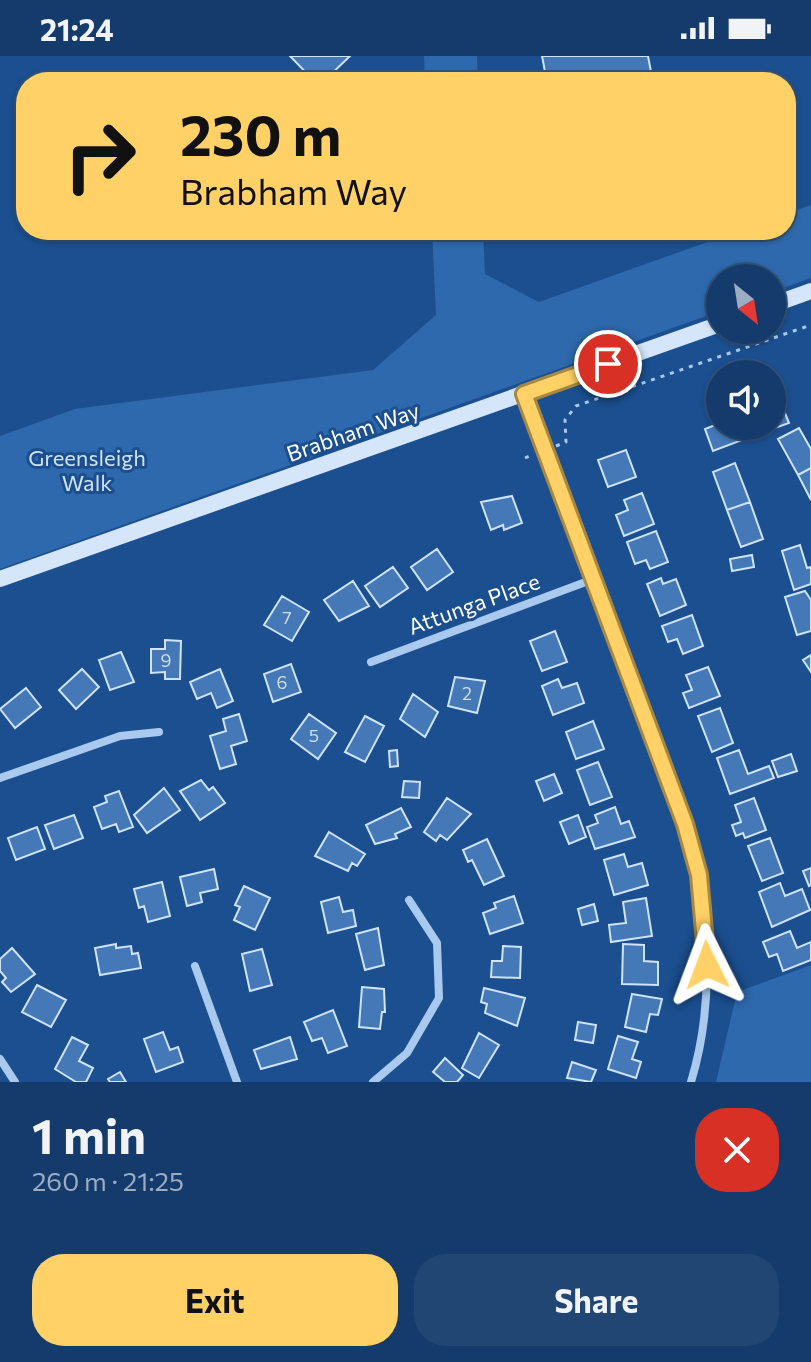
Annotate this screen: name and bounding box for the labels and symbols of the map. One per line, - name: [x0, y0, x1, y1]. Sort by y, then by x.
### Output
- north arrow: [706, 264, 786, 344]
- pin: [574, 330, 642, 398]
- street label: Brabham Way: [283, 396, 423, 467]
- park label: Greensleigh Walk: [28, 444, 146, 496]
- street label: Attunga Place: [404, 567, 543, 640]
- house number: 7: [282, 606, 292, 628]
- house number: 9: [161, 649, 171, 671]
- house number: 6: [277, 671, 287, 693]
- house number: 2: [462, 682, 472, 704]
- house number: 5: [309, 724, 319, 746]
- position arrow: [665, 923, 749, 1007]

